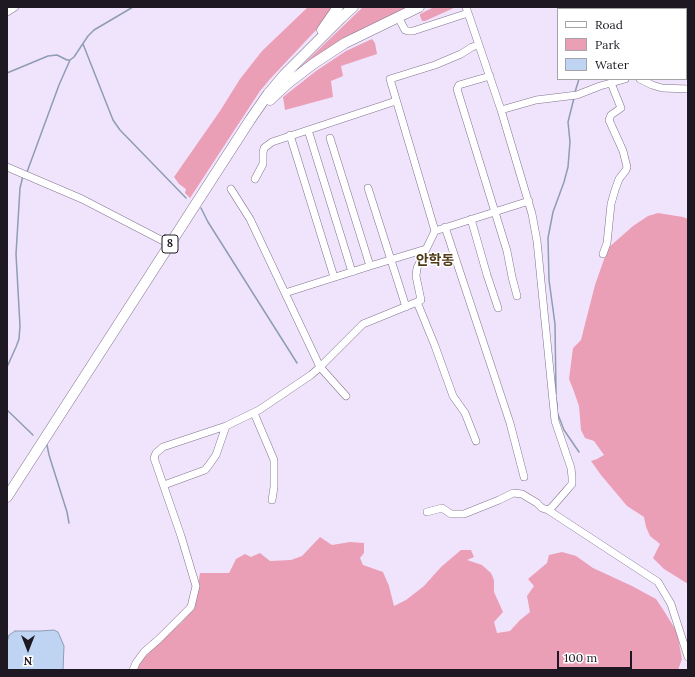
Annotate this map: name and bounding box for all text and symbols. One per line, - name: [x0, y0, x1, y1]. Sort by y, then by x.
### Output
- legend: [557, 8, 687, 80]
- text: Road: [595, 17, 623, 32]
- text: Park: [595, 37, 620, 52]
- text: Water: [595, 57, 629, 72]
- road number: 8: [162, 235, 178, 253]
- district label: 안학동: [416, 253, 454, 269]
- north arrow: [8, 629, 48, 669]
- scale bar: [559, 643, 634, 669]
- text: 100 m: [564, 650, 597, 665]
- text: N: [24, 654, 32, 668]

